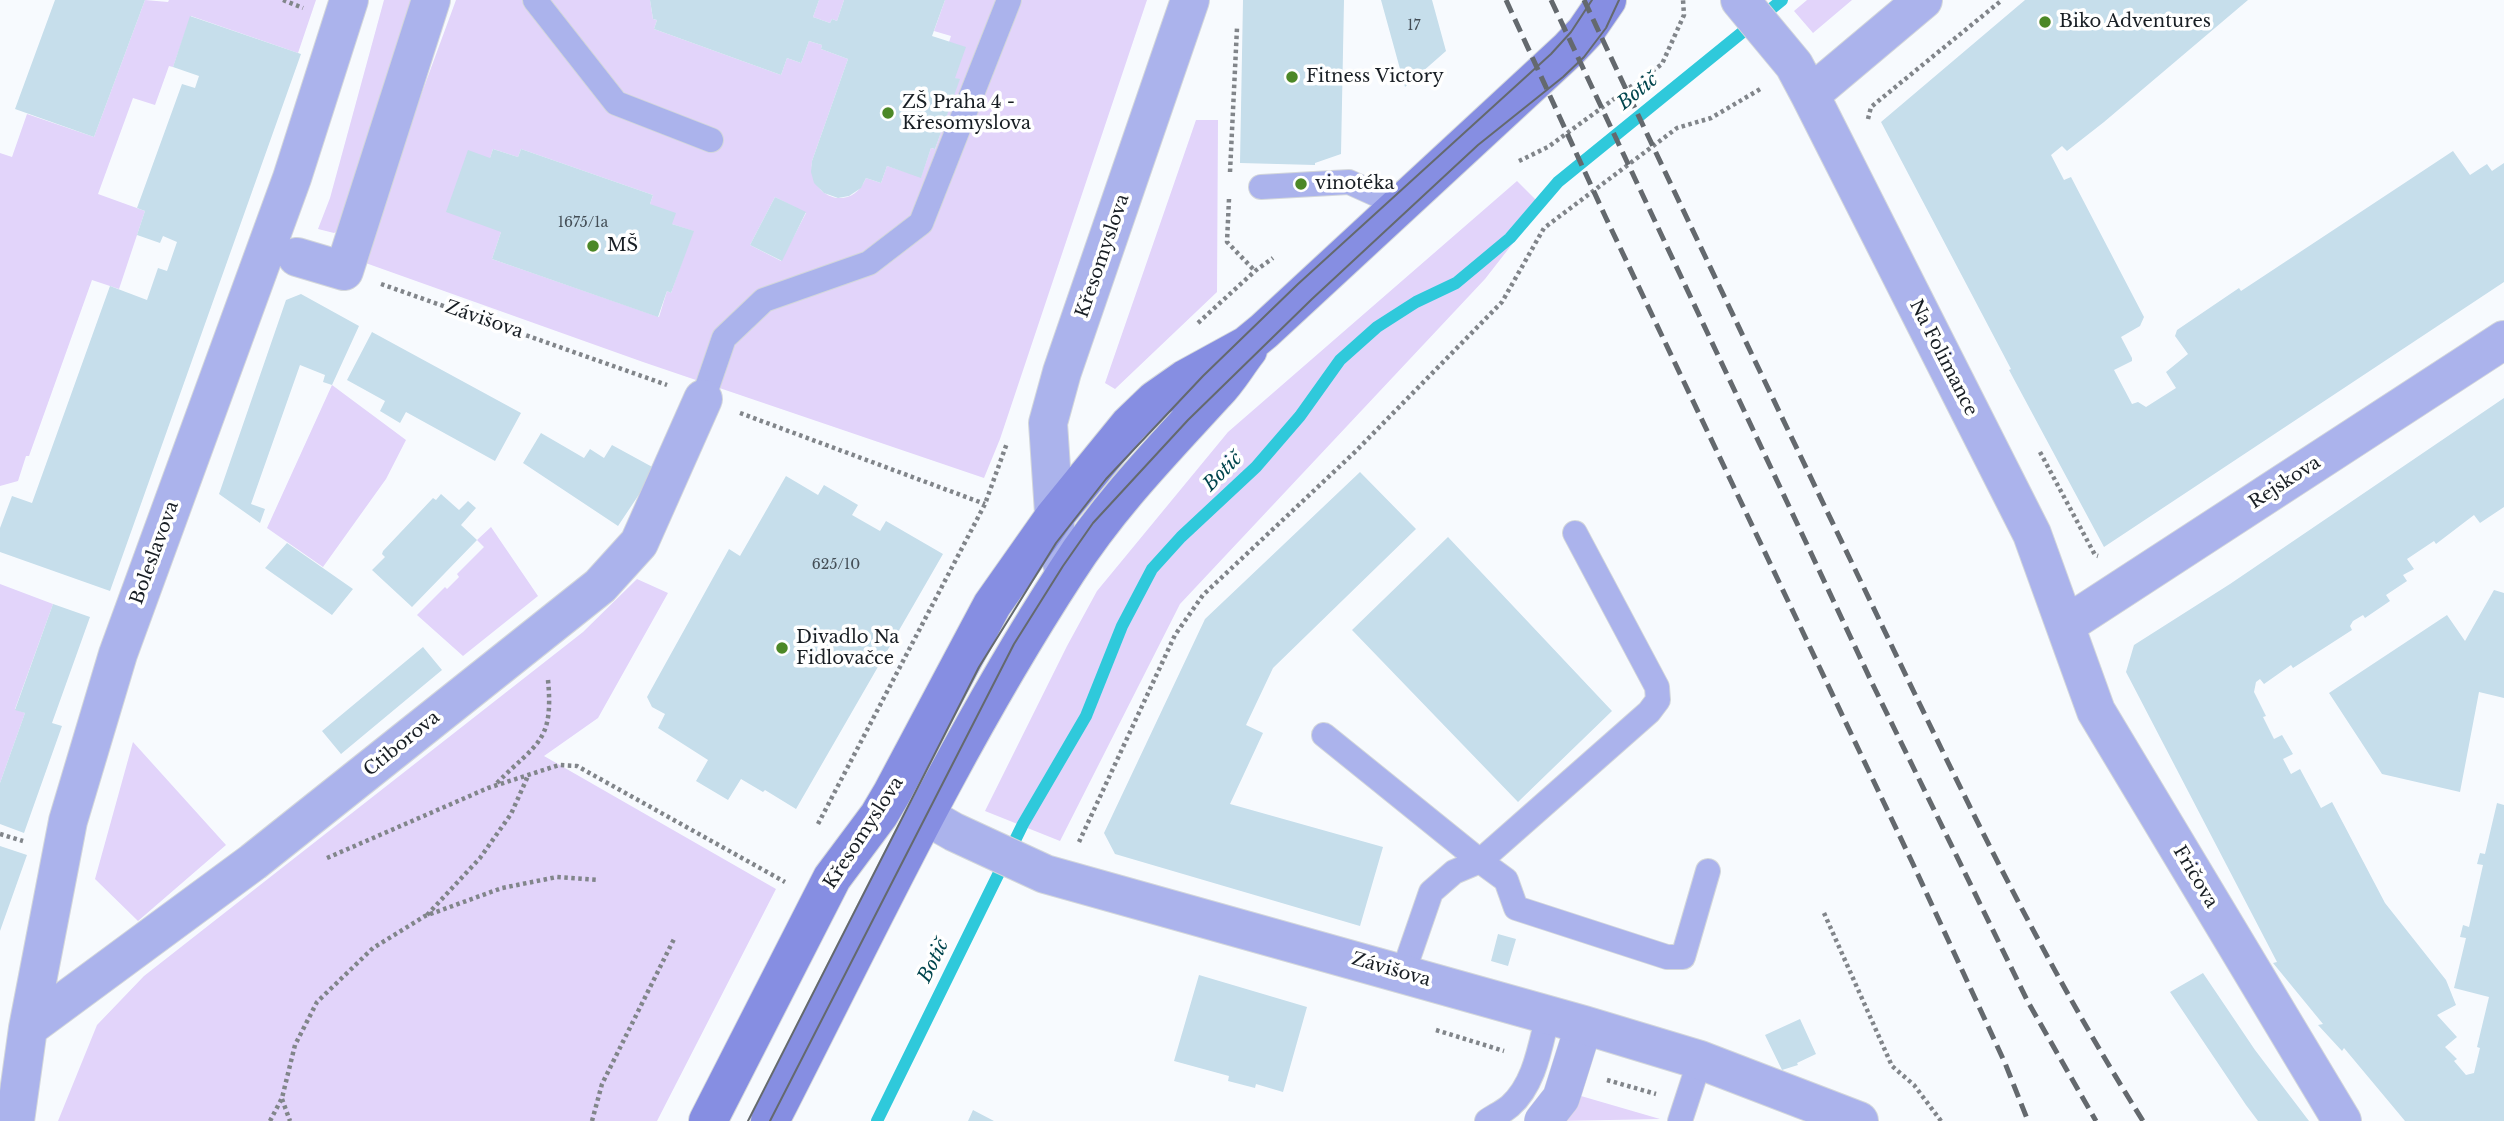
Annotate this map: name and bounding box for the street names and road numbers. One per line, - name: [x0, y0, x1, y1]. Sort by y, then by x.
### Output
- street label: Křesomyslova: [1072, 191, 1134, 321]
- street label: Na Folimance: [1904, 296, 1982, 420]
- street label: Závišova: [442, 297, 526, 343]
- street label: Rejskova: [2245, 452, 2325, 514]
- street label: Boleslavova: [126, 498, 184, 608]
- street label: Ctiborova: [360, 707, 444, 781]
- street label: Křesomyslova: [820, 773, 908, 893]
- street label: Fričova: [2168, 842, 2222, 912]
- street label: Závišova: [1349, 948, 1433, 992]

